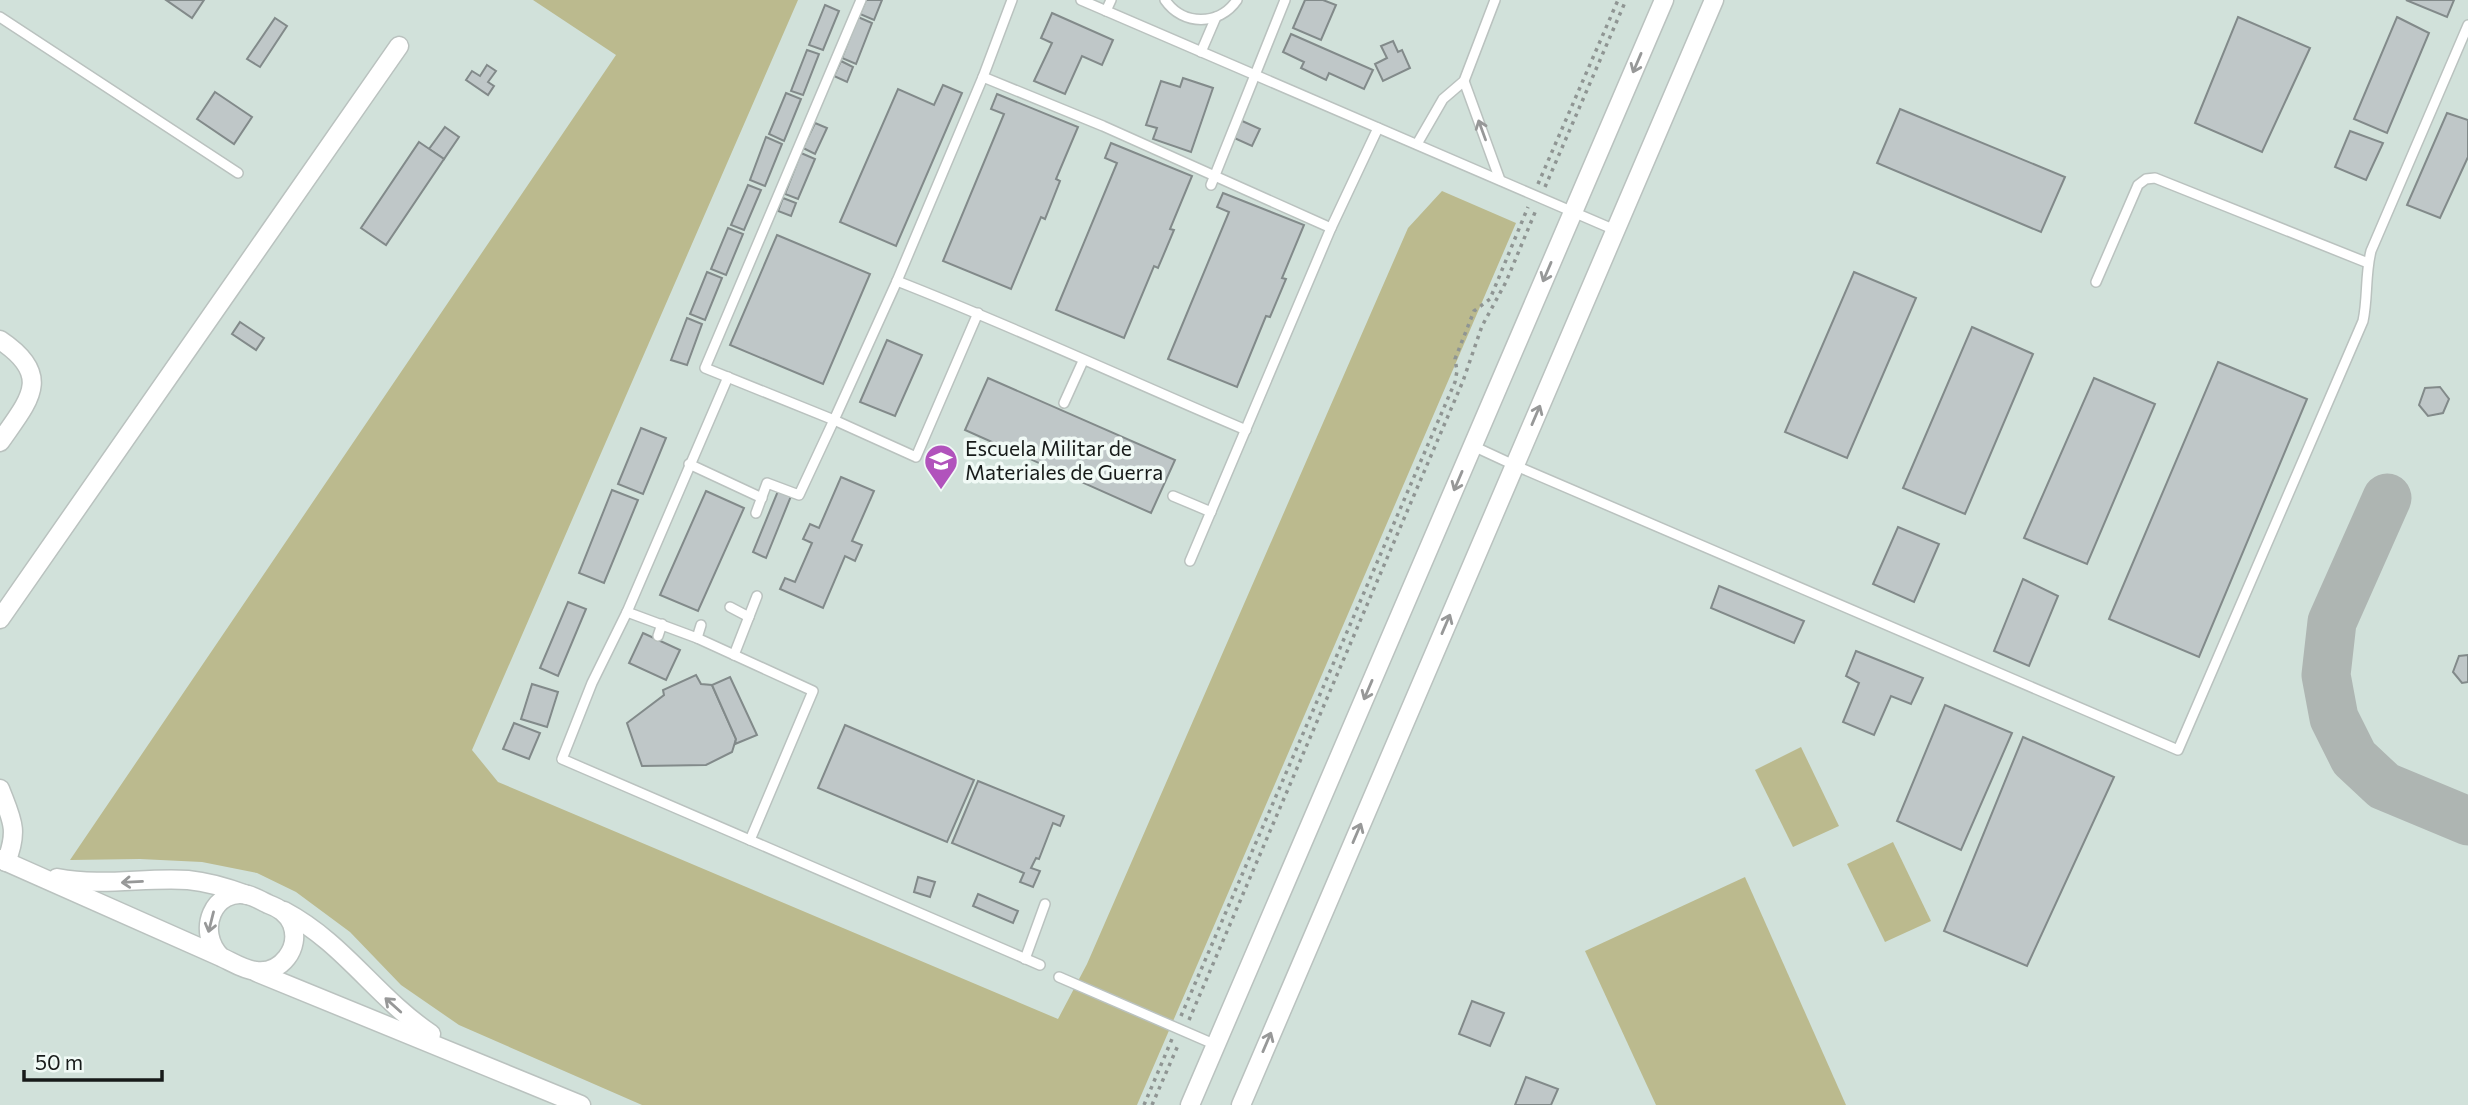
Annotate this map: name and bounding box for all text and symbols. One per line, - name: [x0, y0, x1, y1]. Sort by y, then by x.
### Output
- one-way arrow: [1630, 51, 1643, 73]
- one-way arrow: [1475, 120, 1487, 142]
- one-way arrow: [1540, 261, 1553, 282]
- one-way arrow: [1530, 405, 1543, 426]
- place label: Escuela Militar de Materiales de Guerra: [965, 435, 1163, 484]
- school or university icon: Escuela Militar de Materiales de Guerra: [922, 442, 960, 491]
- one-way arrow: [1450, 470, 1463, 491]
- one-way arrow: [1441, 614, 1454, 635]
- one-way arrow: [1361, 679, 1374, 700]
- one-way arrow: [1351, 823, 1364, 844]
- one-way arrow: [121, 876, 144, 889]
- one-way arrow: [203, 911, 216, 933]
- one-way arrow: [384, 997, 402, 1013]
- one-way arrow: [1262, 1032, 1275, 1054]
- scale bar: [24, 1038, 163, 1082]
- text: 50 m: [35, 1049, 83, 1074]

